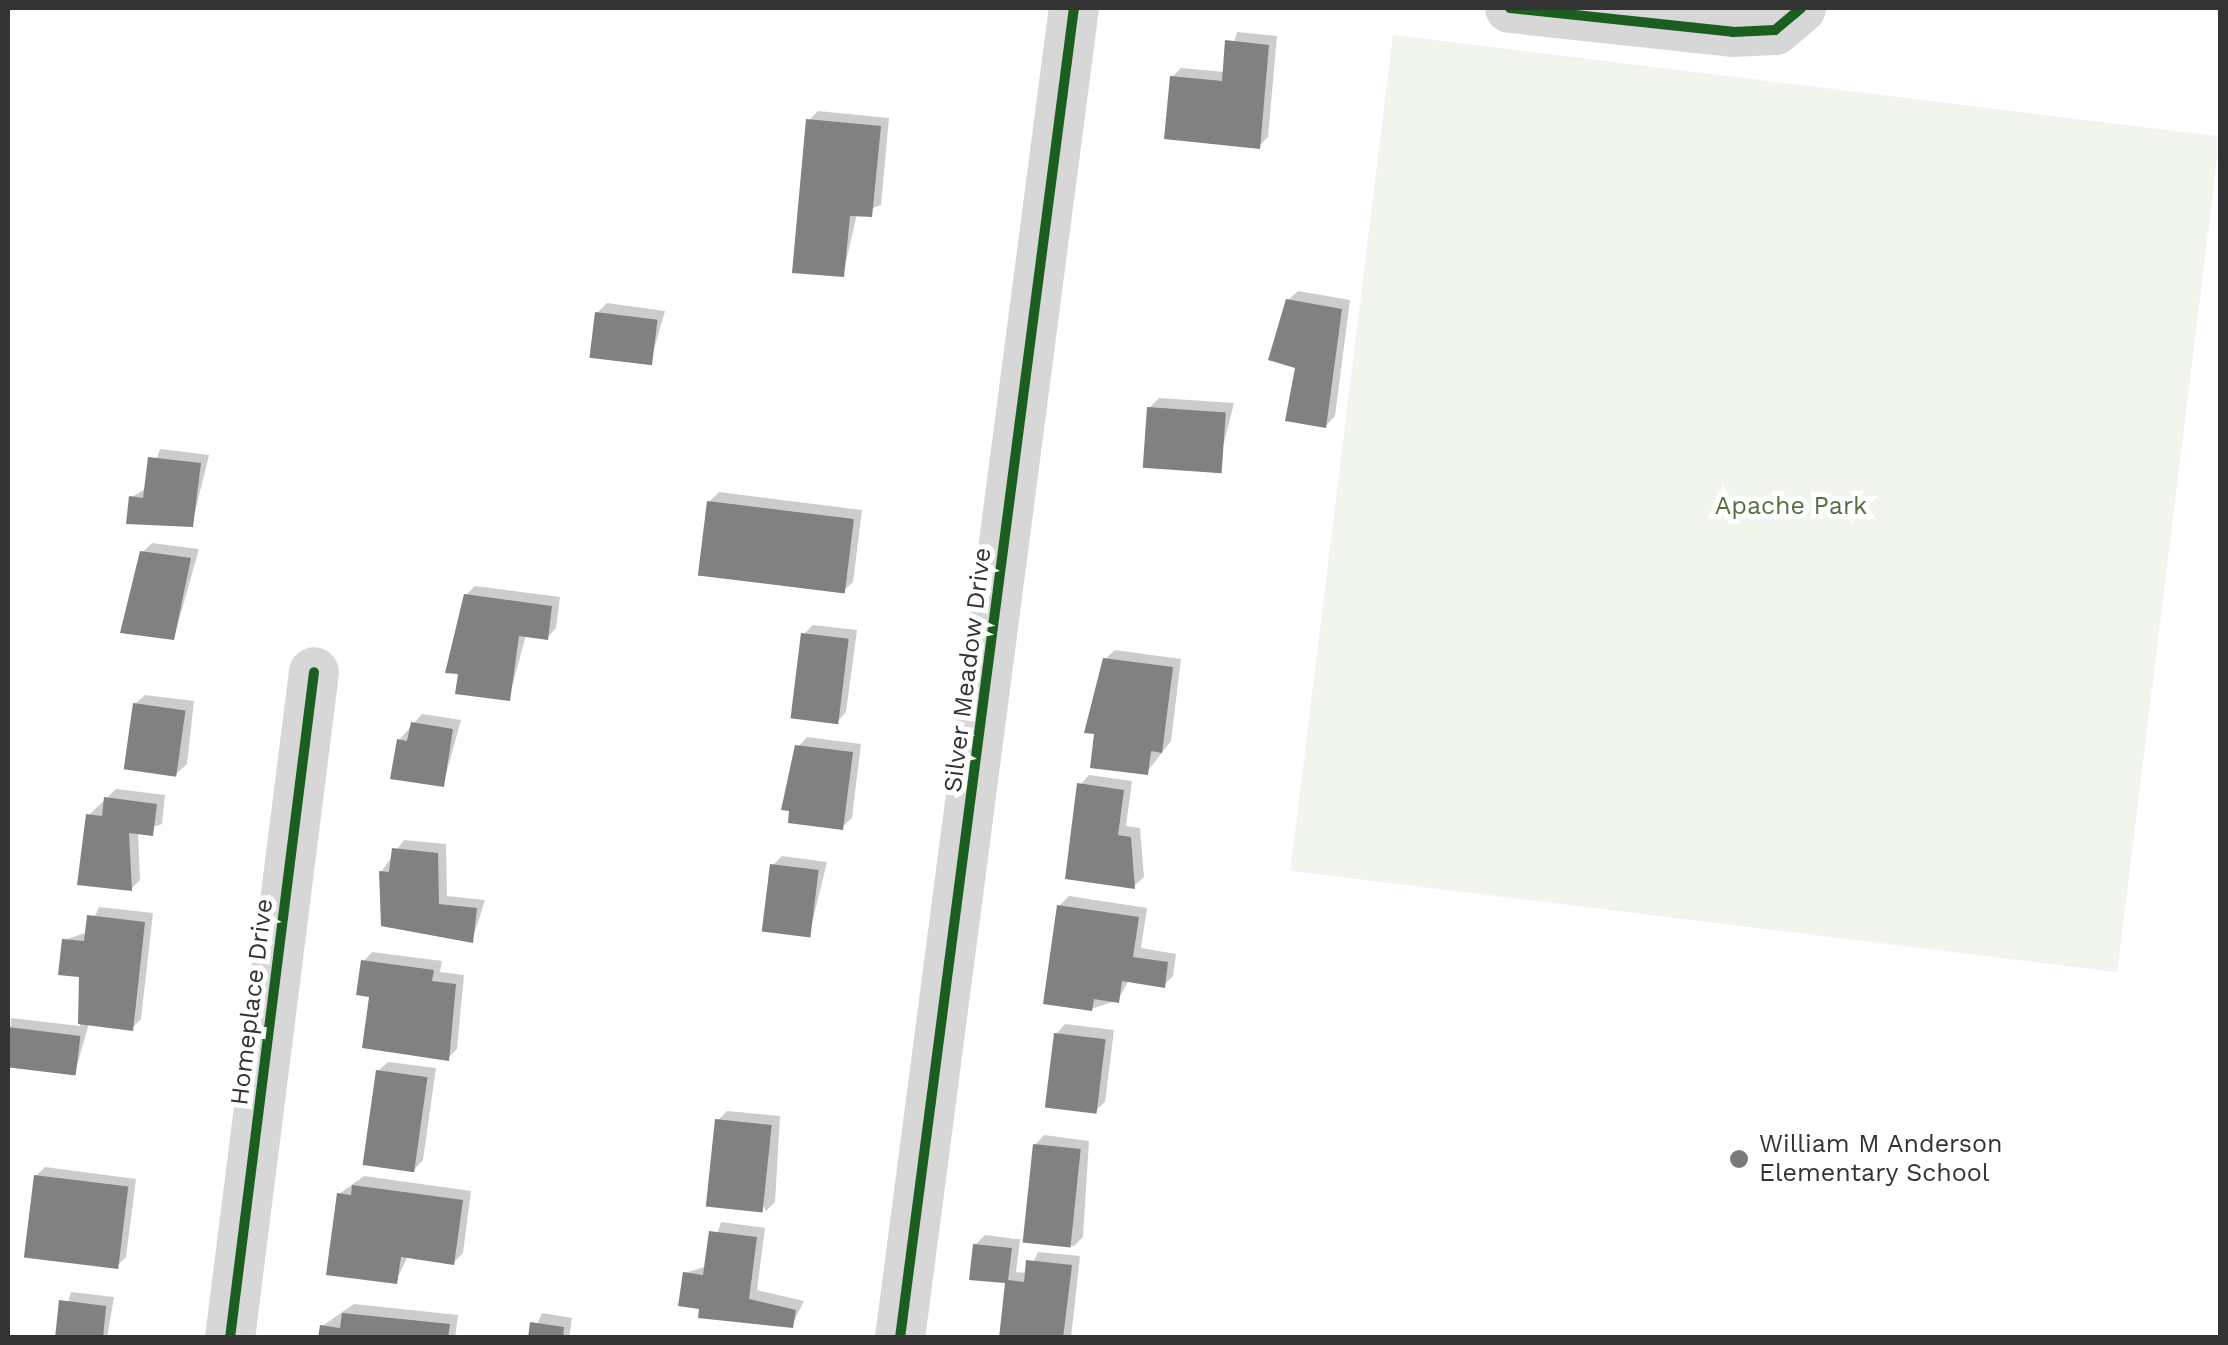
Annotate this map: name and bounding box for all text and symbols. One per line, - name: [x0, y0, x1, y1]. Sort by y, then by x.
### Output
- park label: Apache Park: [1715, 491, 1867, 521]
- street label: Silver Meadow Drive: [938, 545, 998, 795]
- street label: Homeplace Drive: [224, 897, 280, 1107]
- place label: William M Anderson Elementary School: [1759, 1130, 2003, 1189]
- marker: William M Anderson Elementary School: [1728, 1148, 1750, 1170]

